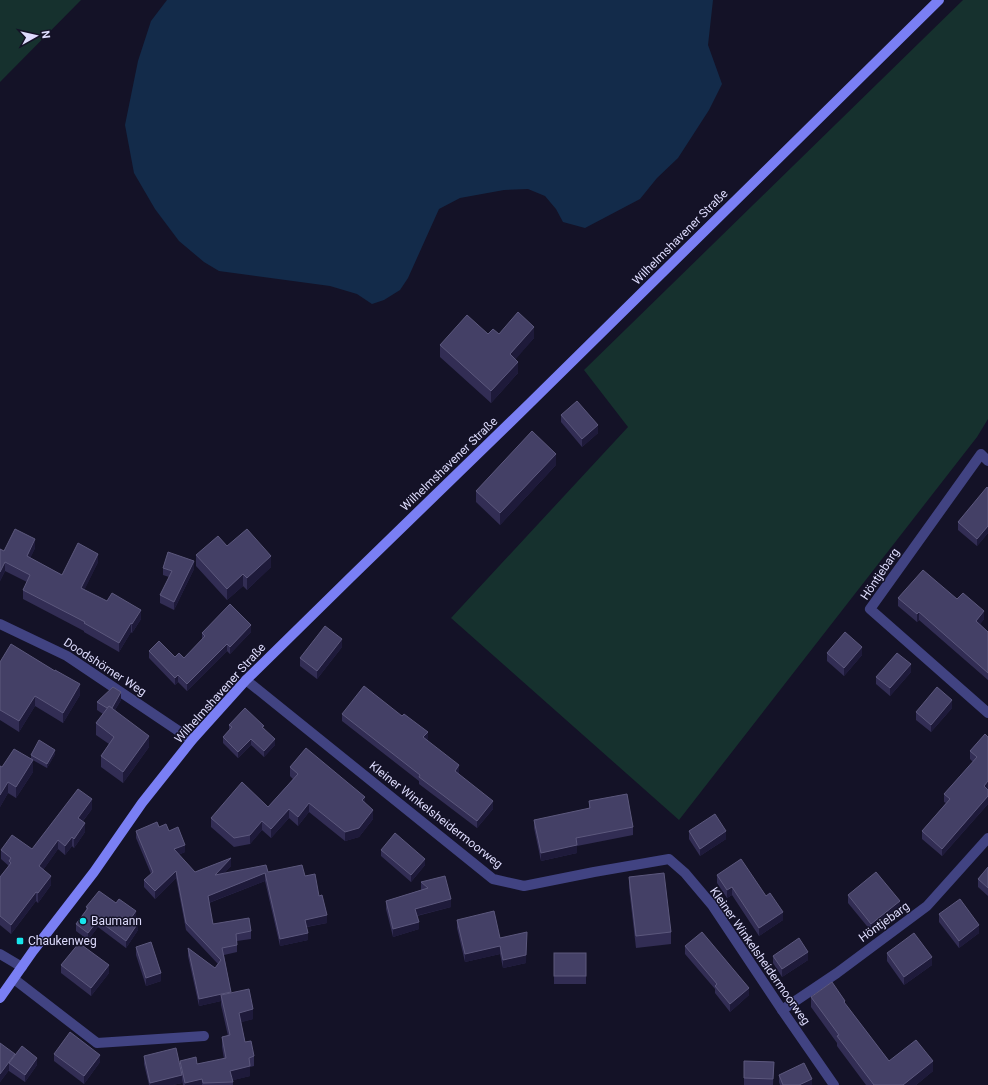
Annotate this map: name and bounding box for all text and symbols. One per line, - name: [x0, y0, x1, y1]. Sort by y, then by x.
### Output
- north arrow: [16, 16, 56, 56]
- text: N: [38, 30, 52, 40]
- street label: Wilhelmshavener Straße: [629, 186, 731, 288]
- street label: Wilhelmshavener Straße: [398, 414, 500, 514]
- street label: Höntjebarg: [858, 546, 902, 602]
- street label: Doodshörner Weg: [61, 635, 149, 699]
- street label: Wilhelmshavener Straße: [172, 640, 268, 746]
- street label: Kleiner Winkelsheidermoorweg: [367, 759, 505, 871]
- street label: Kleiner Winkelsheidermoorweg: [707, 884, 813, 1028]
- street label: Höntjebarg: [856, 899, 912, 945]
- place label: Baumann: [91, 914, 142, 928]
- marker: Baumann: [78, 916, 88, 926]
- place label: Chaukenweg: [28, 934, 97, 948]
- marker: Chaukenweg: [15, 936, 25, 946]

